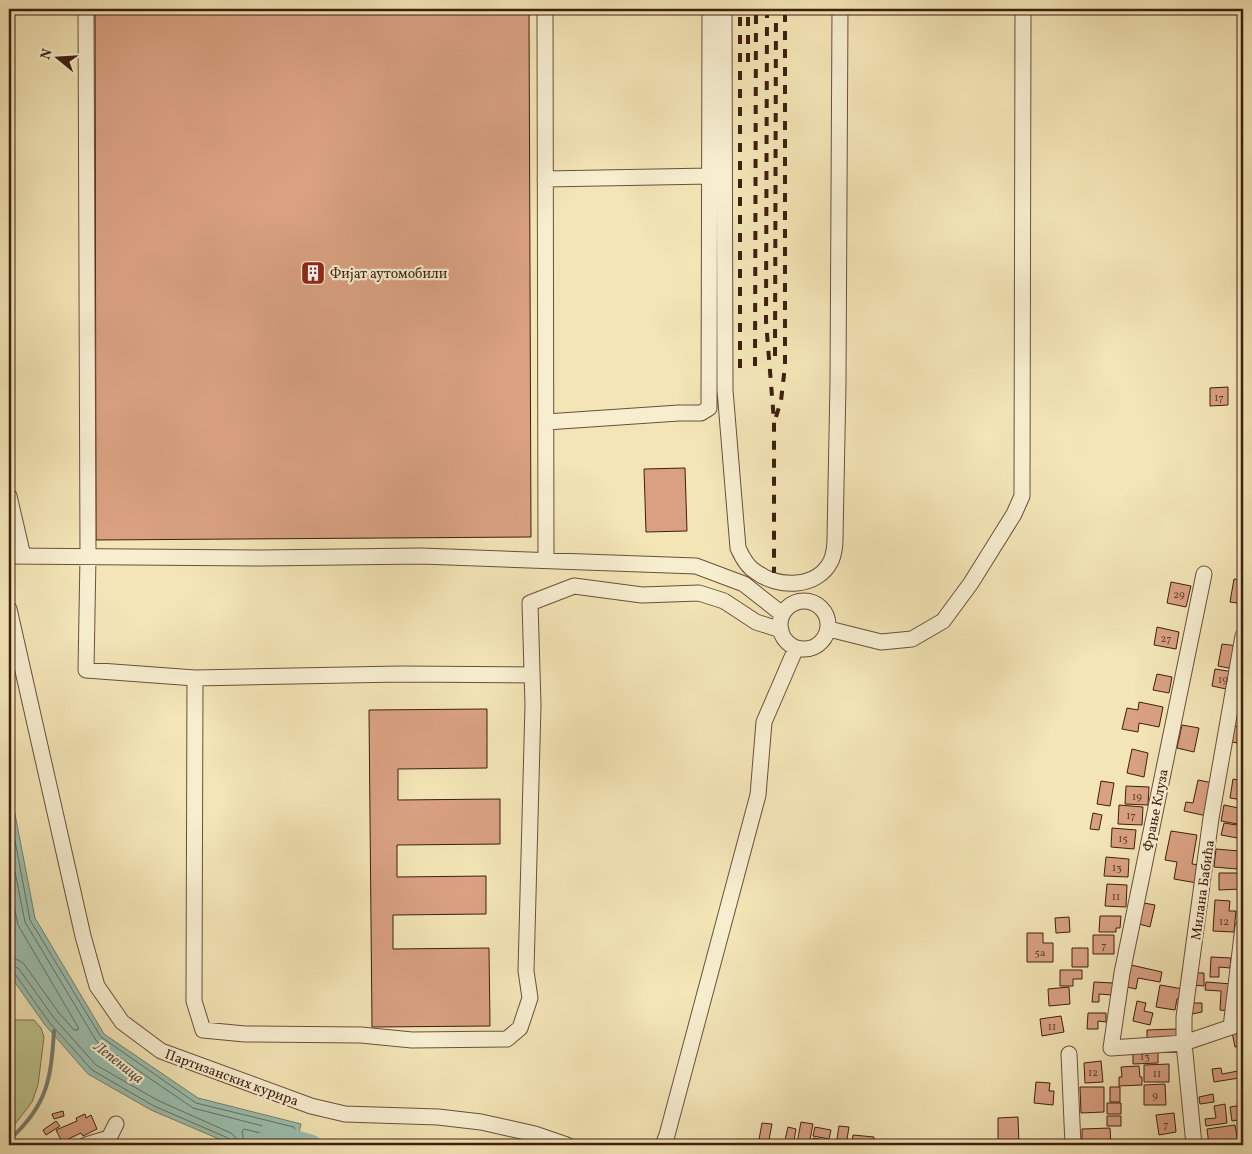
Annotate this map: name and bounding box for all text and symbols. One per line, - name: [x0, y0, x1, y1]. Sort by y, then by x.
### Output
- north arrow: [32, 32, 82, 82]
- text: N: [36, 47, 58, 62]
- building icon: Фијат аутомобили: [300, 260, 326, 286]
- place label: Фијат аутомобили: [330, 265, 448, 284]
- house number: 17: [1214, 391, 1224, 406]
- house number: 29: [1173, 588, 1185, 603]
- house number: 27: [1161, 632, 1171, 647]
- house number: 19: [1218, 673, 1228, 688]
- street label: Фрање Клуза: [1139, 767, 1174, 853]
- house number: 19: [1132, 790, 1142, 805]
- house number: 17: [1126, 809, 1136, 824]
- house number: 15: [1118, 832, 1128, 847]
- street label: Милана Бабића: [1187, 839, 1220, 942]
- house number: 13: [1112, 861, 1122, 876]
- house number: 11: [1112, 890, 1120, 905]
- house number: 12: [1219, 915, 1229, 930]
- house number: 7: [1101, 939, 1107, 954]
- house number: 5a: [1035, 946, 1046, 961]
- house number: 11: [1048, 1020, 1056, 1035]
- water label: Лепеница: [88, 1036, 148, 1089]
- street label: Партизанских курира: [162, 1045, 301, 1111]
- house number: 13: [1140, 1050, 1150, 1065]
- house number: 12: [1088, 1066, 1098, 1081]
- house number: 11: [1153, 1067, 1161, 1082]
- house number: 9: [1152, 1089, 1158, 1104]
- house number: 7: [1163, 1118, 1169, 1133]

